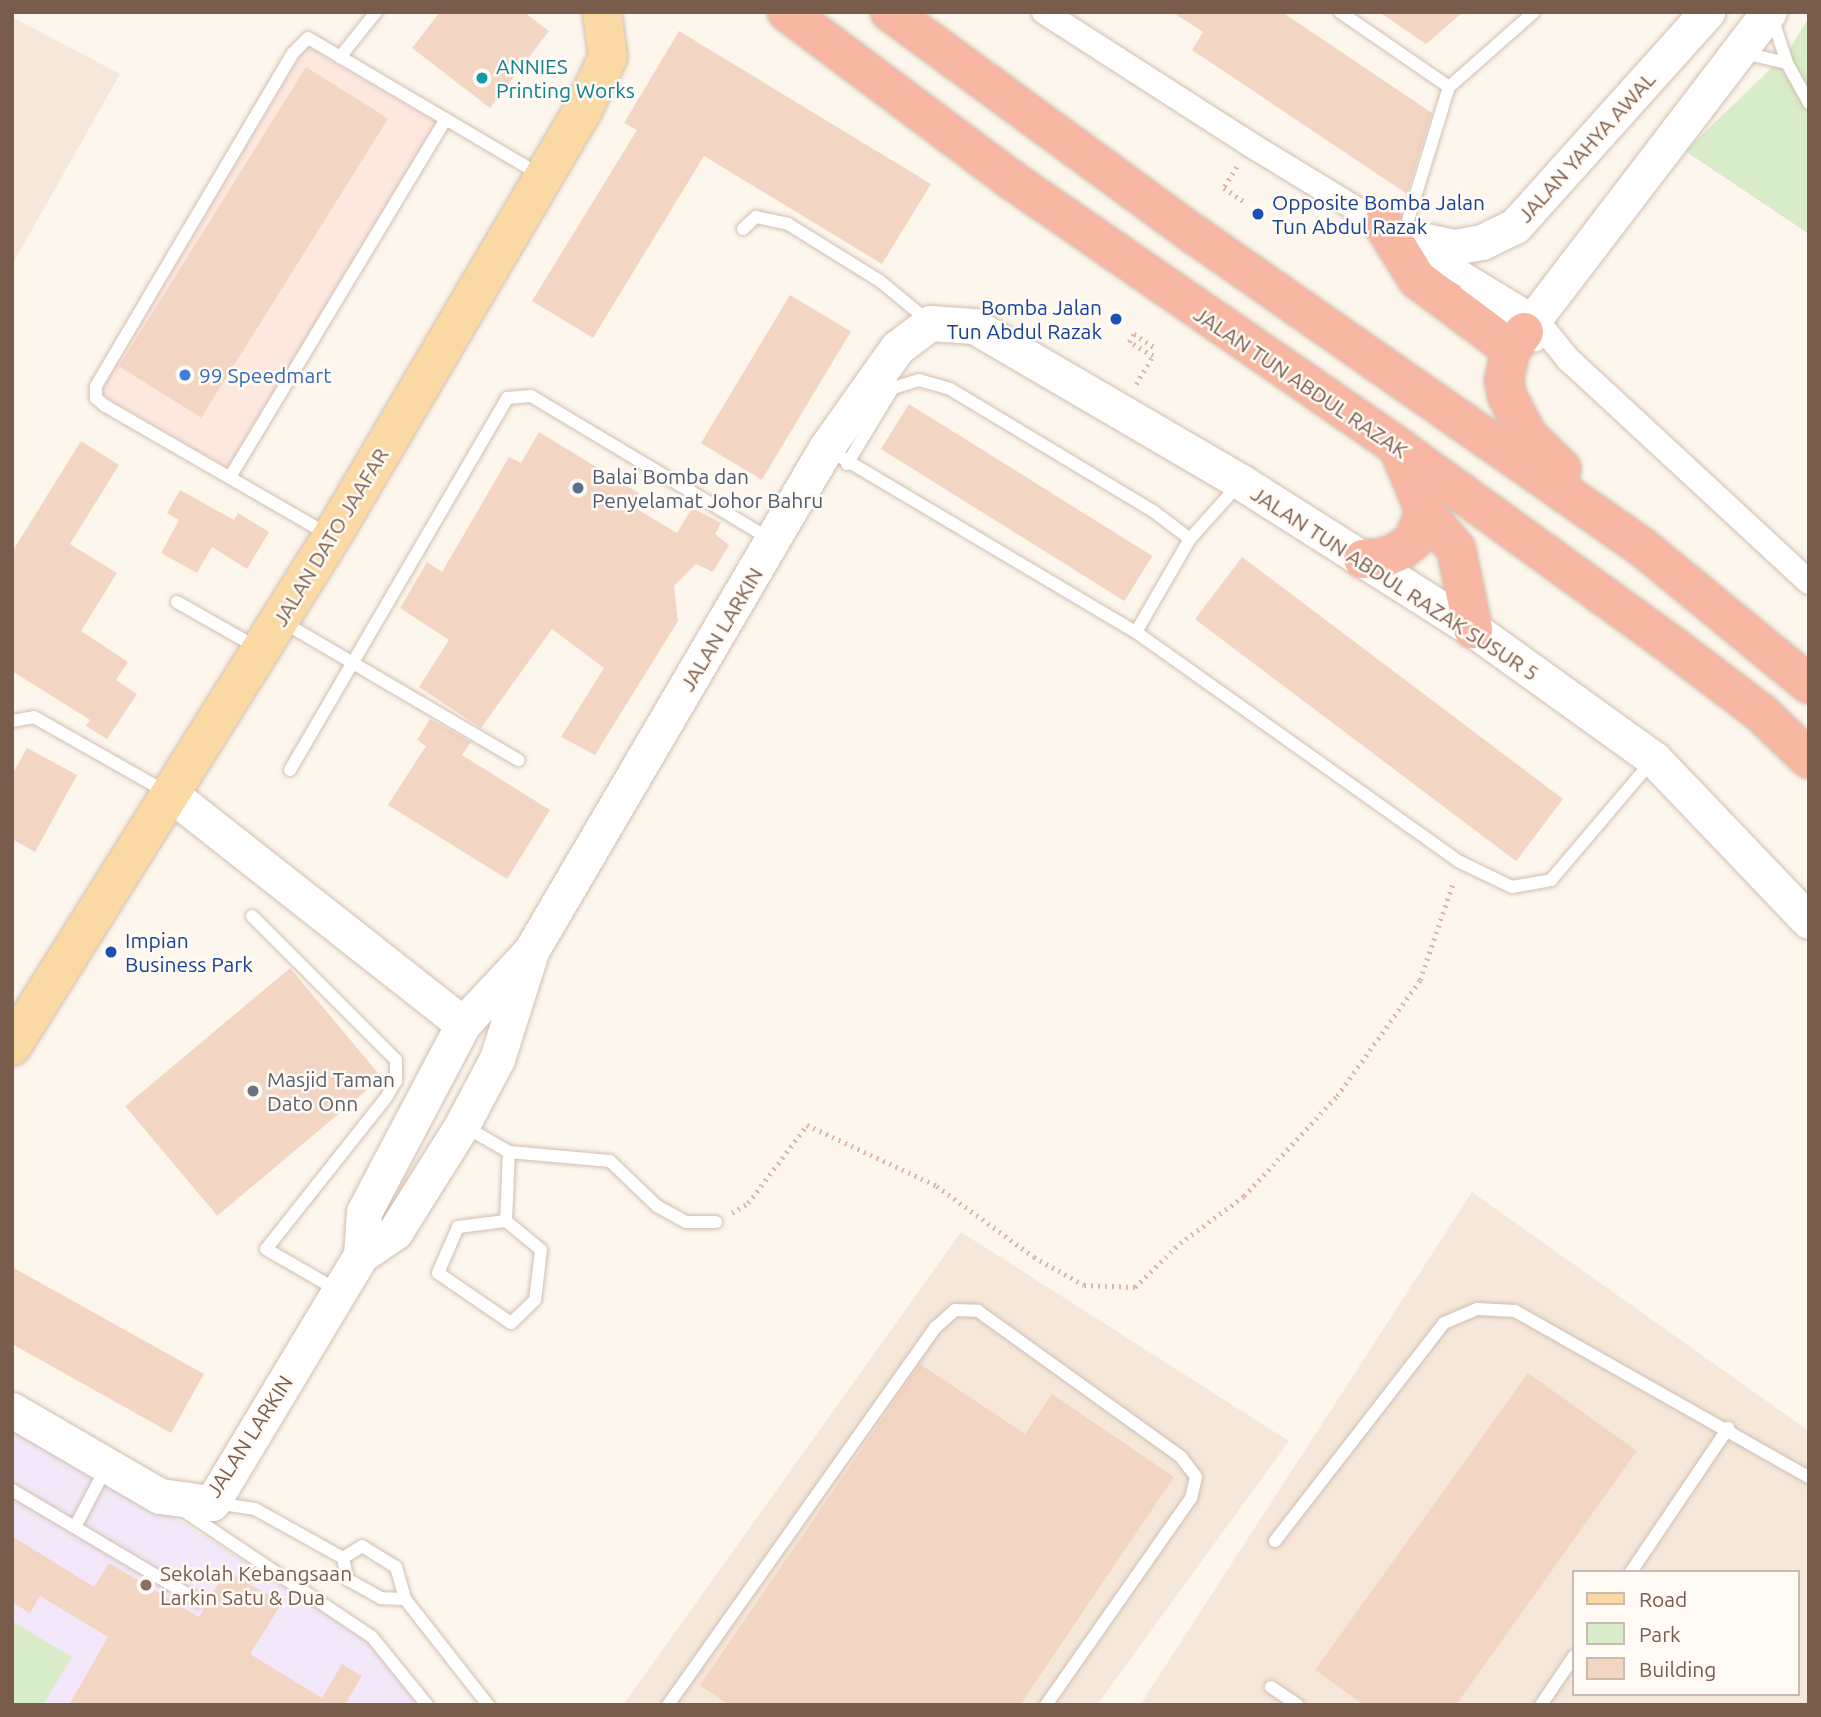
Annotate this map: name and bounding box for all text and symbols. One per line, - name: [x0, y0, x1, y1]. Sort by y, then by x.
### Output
- place label: ANNIES Printing Works: [496, 53, 635, 103]
- street label: JALAN YAHYA AWAL: [1512, 67, 1660, 227]
- marker: ANNIES Printing Works: [474, 70, 490, 86]
- place label: Opposite Bomba Jalan Tun Abdul Razak: [1272, 189, 1485, 239]
- marker: Opposite Bomba Jalan Tun Abdul Razak: [1250, 206, 1266, 222]
- place label: Bomba Jalan Tun Abdul Razak: [947, 294, 1102, 344]
- street label: JALAN TUN ABDUL RAZAK: [1189, 301, 1413, 463]
- marker: Bomba Jalan Tun Abdul Razak: [1108, 311, 1124, 327]
- place label: 99 Speedmart: [199, 362, 331, 388]
- marker: 99 Speedmart: [177, 367, 193, 383]
- street label: JALAN DATO JAAFAR: [267, 443, 393, 631]
- place label: Balai Bomba dan Penyelamat Johor Bahru: [592, 463, 823, 513]
- marker: Balai Bomba dan Penyelamat Johor Bahru: [570, 480, 586, 496]
- street label: JALAN TUN ABDUL RAZAK SUSUR 5: [1246, 480, 1544, 686]
- street label: JALAN LARKIN: [674, 563, 768, 695]
- place label: Impian Business Park: [125, 927, 253, 977]
- marker: Impian Business Park: [103, 944, 119, 960]
- place label: Masjid Taman Dato Onn: [267, 1066, 395, 1116]
- marker: Masjid Taman Dato Onn: [245, 1083, 261, 1099]
- street label: JALAN LARKIN: [200, 1370, 298, 1502]
- place label: Sekolah Kebangsaan Larkin Satu & Dua: [160, 1560, 352, 1610]
- legend: [1573, 1570, 1800, 1696]
- marker: Sekolah Kebangsaan Larkin Satu & Dua: [138, 1577, 154, 1593]
- text: Road: [1639, 1587, 1687, 1611]
- text: Park: [1639, 1622, 1681, 1646]
- text: Building: [1639, 1657, 1716, 1681]

